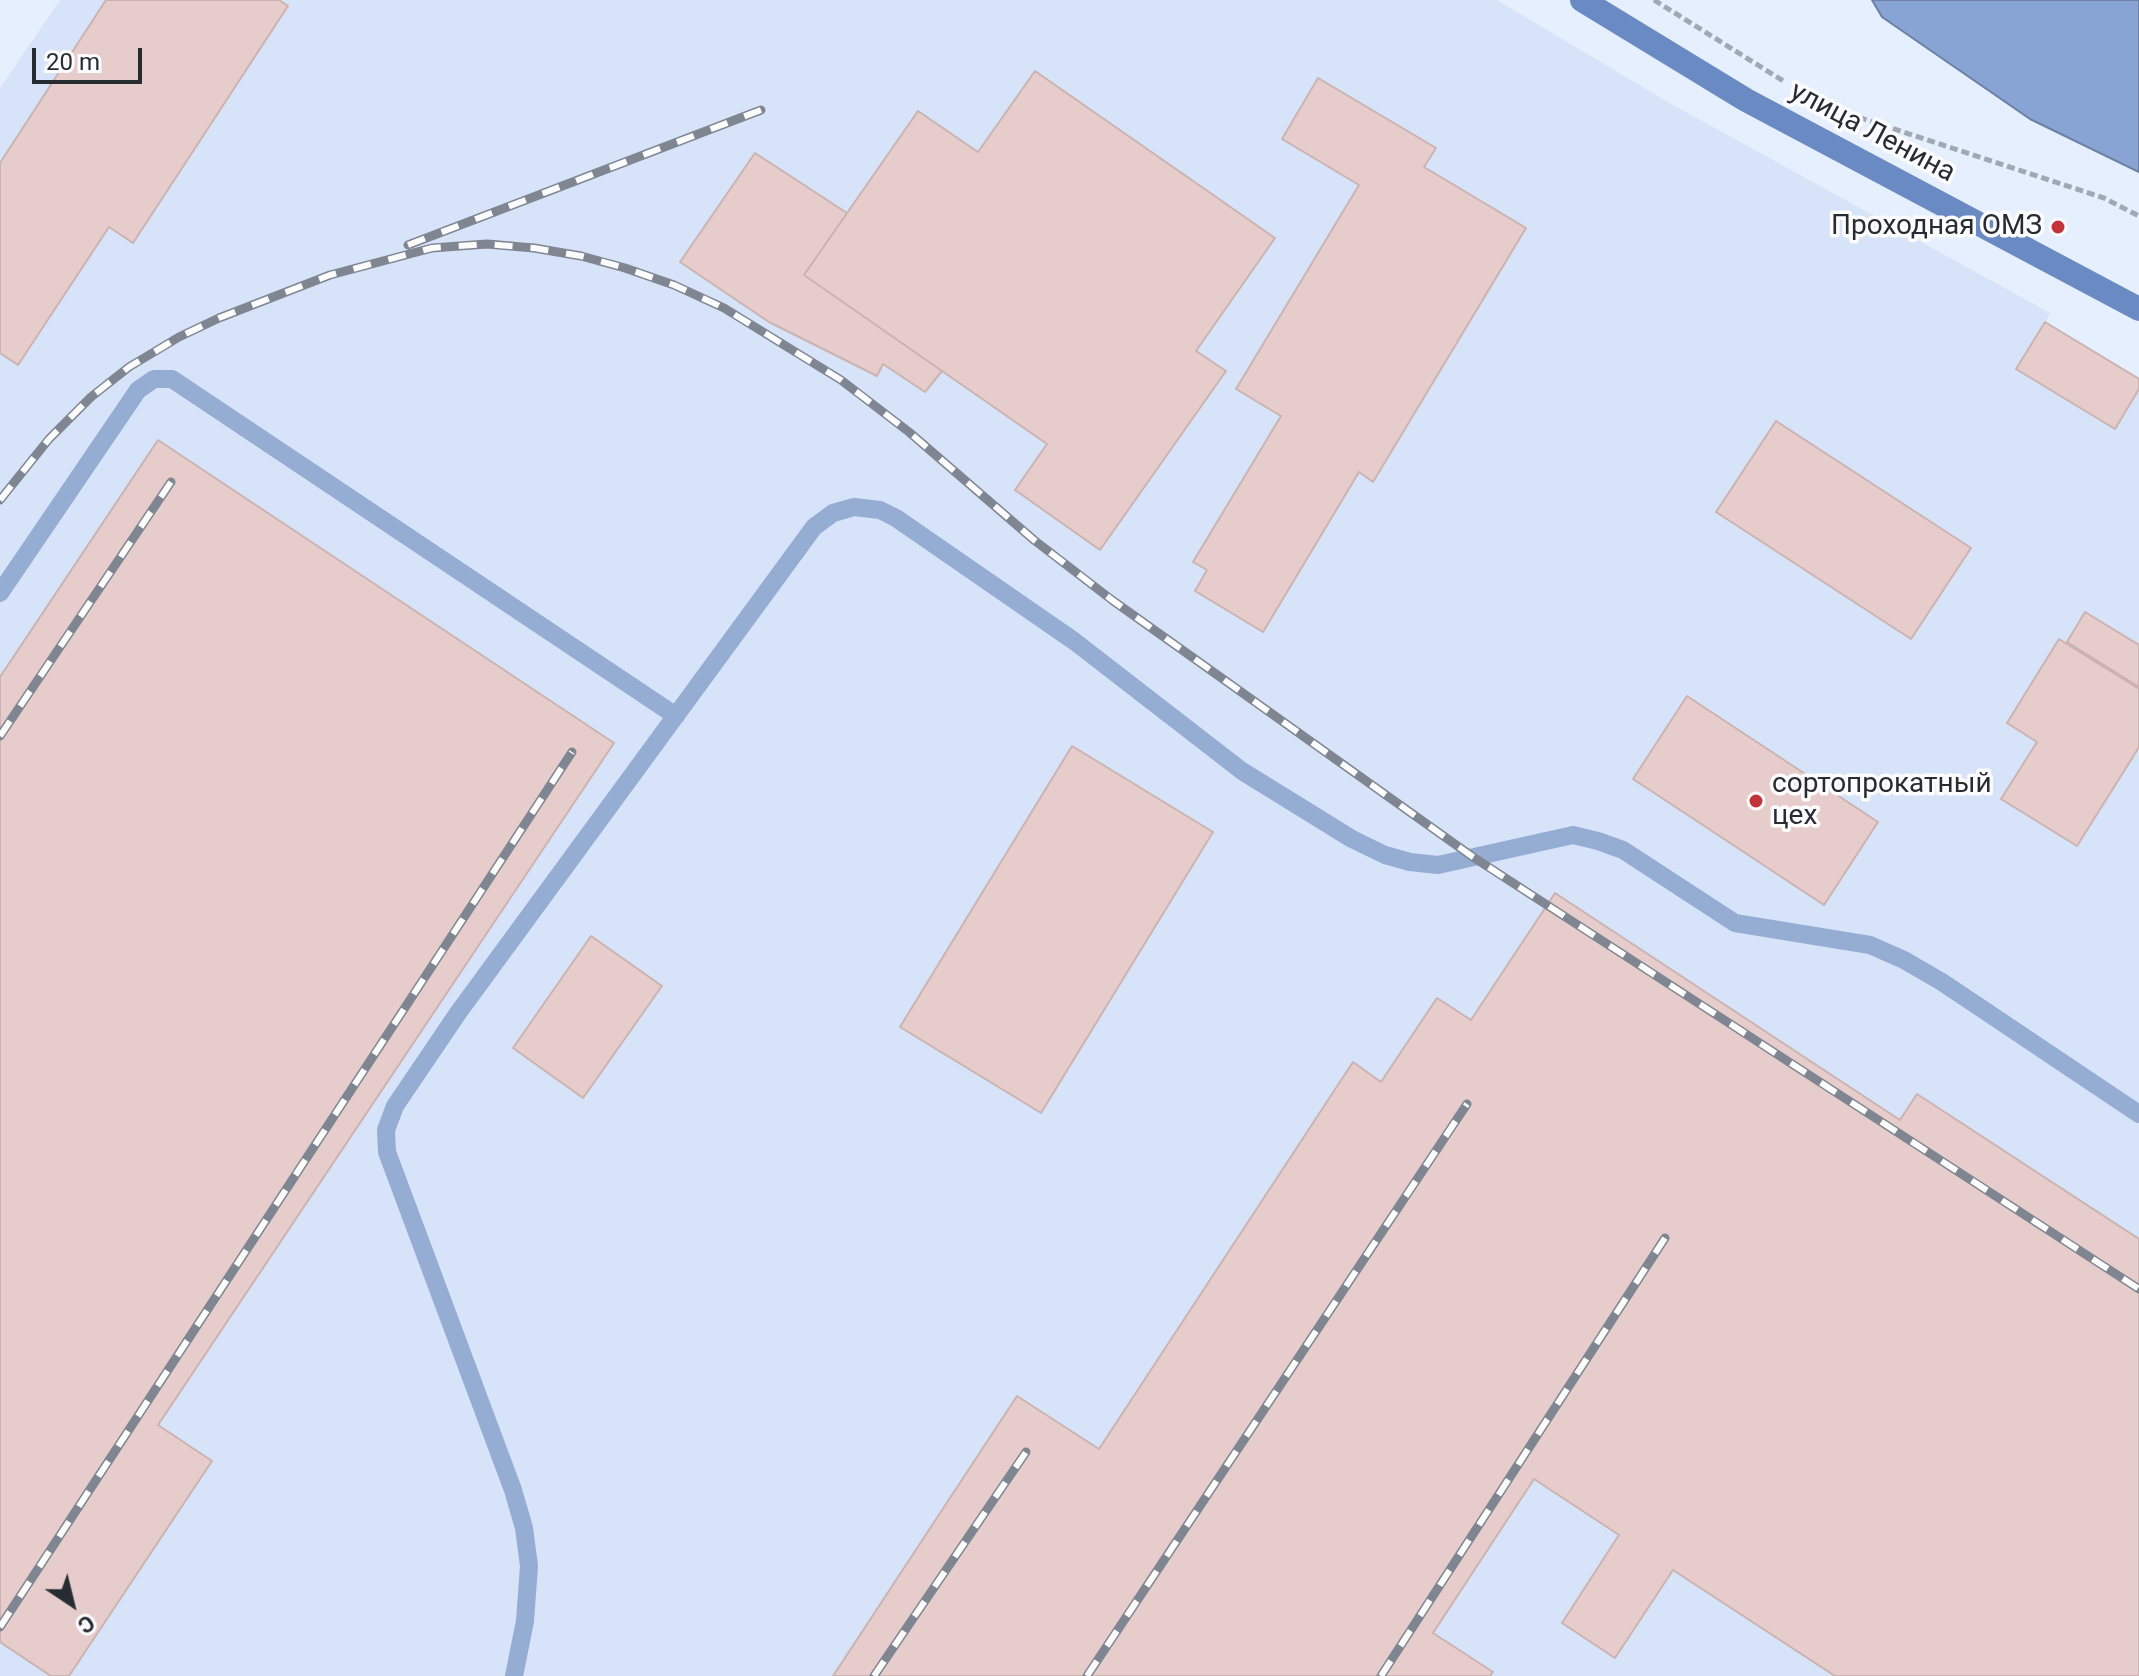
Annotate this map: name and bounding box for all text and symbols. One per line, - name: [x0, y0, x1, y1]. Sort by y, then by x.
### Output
- scale bar: [36, 32, 146, 82]
- text: 20 m: [46, 48, 100, 76]
- street label: улица Ленина: [1784, 75, 1960, 191]
- place label: Проходная ОМЗ: [1831, 210, 2042, 244]
- marker: Проходная ОМЗ: [2049, 218, 2067, 236]
- place label: сортопрокатный цех: [1772, 768, 1992, 834]
- marker: сортопрокатный цех: [1747, 792, 1765, 810]
- north arrow: [32, 1564, 112, 1644]
- text: С: [73, 1610, 99, 1638]

